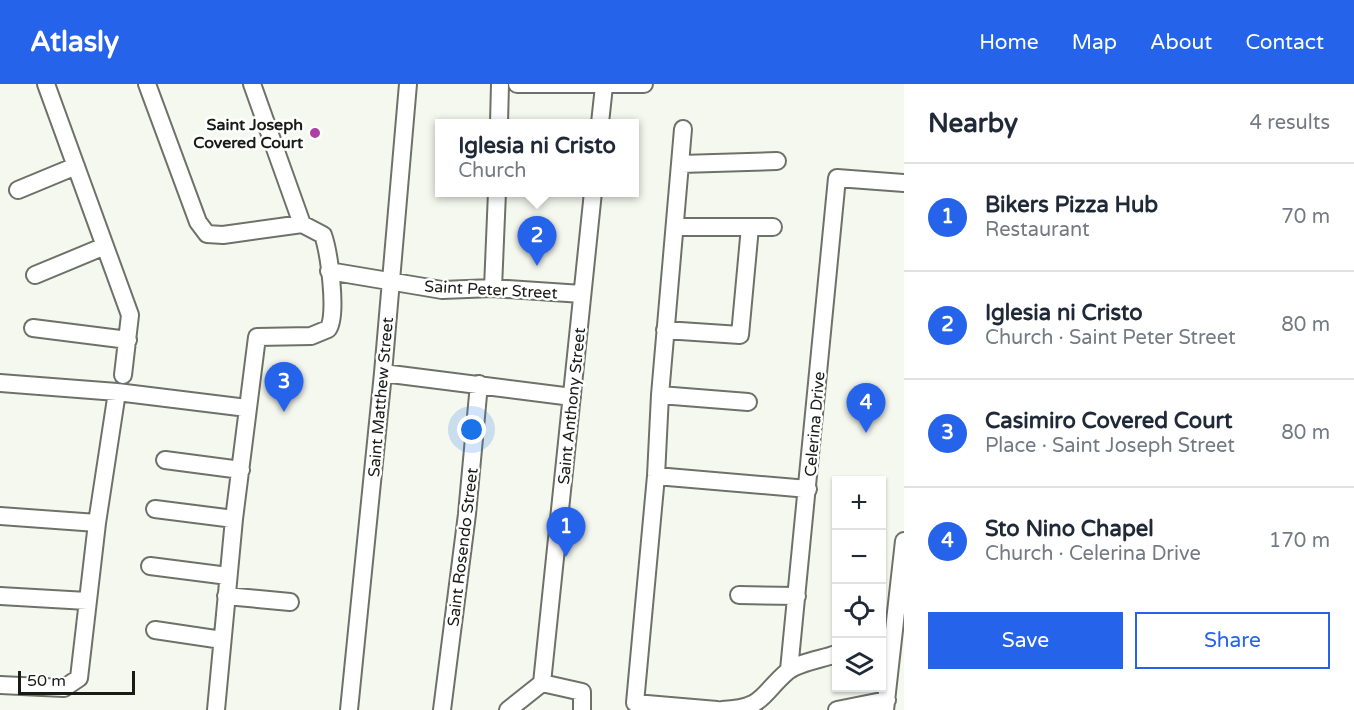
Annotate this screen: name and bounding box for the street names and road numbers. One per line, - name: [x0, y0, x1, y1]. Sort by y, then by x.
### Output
- street label: Saint Peter Street: [424, 277, 558, 303]
- street label: Saint Matthew Street: [364, 316, 398, 478]
- street label: Saint Anthony Street: [554, 327, 590, 486]
- street label: Celerina Drive: [800, 371, 830, 477]
- street label: Saint Rosendo Street: [443, 467, 483, 628]

